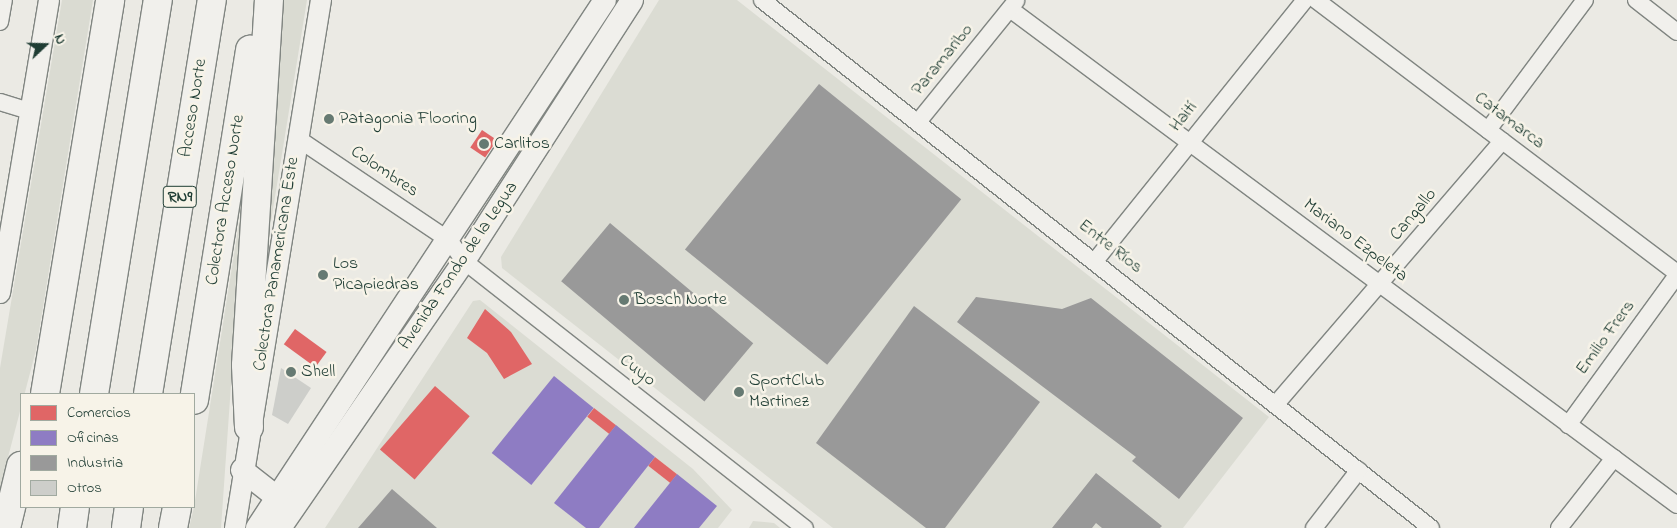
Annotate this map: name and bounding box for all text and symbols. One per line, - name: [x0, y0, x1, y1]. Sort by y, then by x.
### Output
- north arrow: [20, 20, 70, 70]
- street label: Paramaribo: [908, 20, 978, 100]
- text: N: [48, 31, 71, 48]
- street label: Acceso Norte: [176, 57, 212, 159]
- street label: Catamarca: [1470, 88, 1548, 154]
- street label: Haití: [1165, 97, 1203, 137]
- place label: Patagonia Flooring: [339, 108, 477, 130]
- street label: Colectora Acceso Norte: [202, 113, 250, 287]
- marker: Patagonia Flooring: [323, 113, 335, 125]
- place label: Carlitos: [494, 133, 550, 155]
- marker: Carlitos: [478, 138, 490, 150]
- street label: Colombres: [346, 141, 422, 203]
- street label: Colectora Panamericana Este: [249, 155, 305, 373]
- street label: Avenida Fondo de la Legua: [395, 178, 523, 354]
- road number: RN9: [162, 183, 198, 210]
- street label: Cangallo: [1386, 184, 1442, 246]
- street label: Mariano Ezpeleta: [1299, 195, 1411, 287]
- street label: Entre Ríos: [1074, 215, 1146, 279]
- place label: Los Picapiedras: [333, 254, 419, 296]
- marker: Los Picapiedras: [317, 269, 329, 281]
- place label: Bosch Norte: [634, 289, 727, 311]
- marker: Bosch Norte: [618, 294, 630, 306]
- street label: Emilio Frers: [1572, 297, 1640, 379]
- street label: Cuyo: [615, 350, 659, 392]
- place label: Shell: [301, 361, 335, 383]
- marker: Shell: [285, 366, 297, 378]
- place label: SportClub Martinez: [749, 371, 824, 414]
- marker: SportClub Martinez: [733, 386, 745, 398]
- legend: [20, 393, 195, 508]
- text: Comercios: [67, 402, 131, 424]
- text: Oficinas: [67, 427, 119, 449]
- text: Industria: [67, 452, 123, 474]
- text: Otros: [67, 477, 102, 499]

